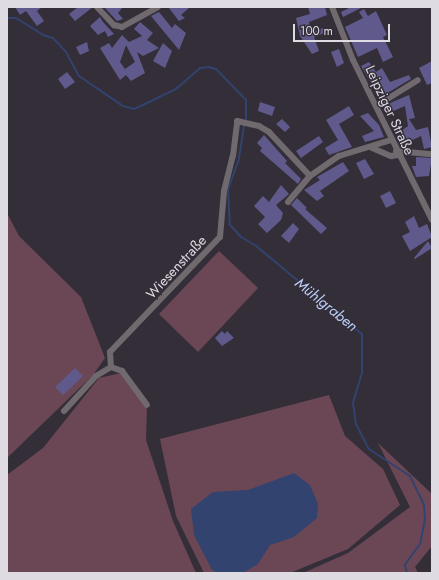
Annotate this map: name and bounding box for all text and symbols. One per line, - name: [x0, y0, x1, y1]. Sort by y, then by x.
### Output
- scale bar: [295, 16, 392, 42]
- text: 100 m: [300, 22, 333, 40]
- street label: Leipziger Straße: [362, 63, 418, 157]
- street label: Wiesenstraße: [142, 232, 210, 302]
- water label: Mühlgraben: [291, 274, 361, 336]

